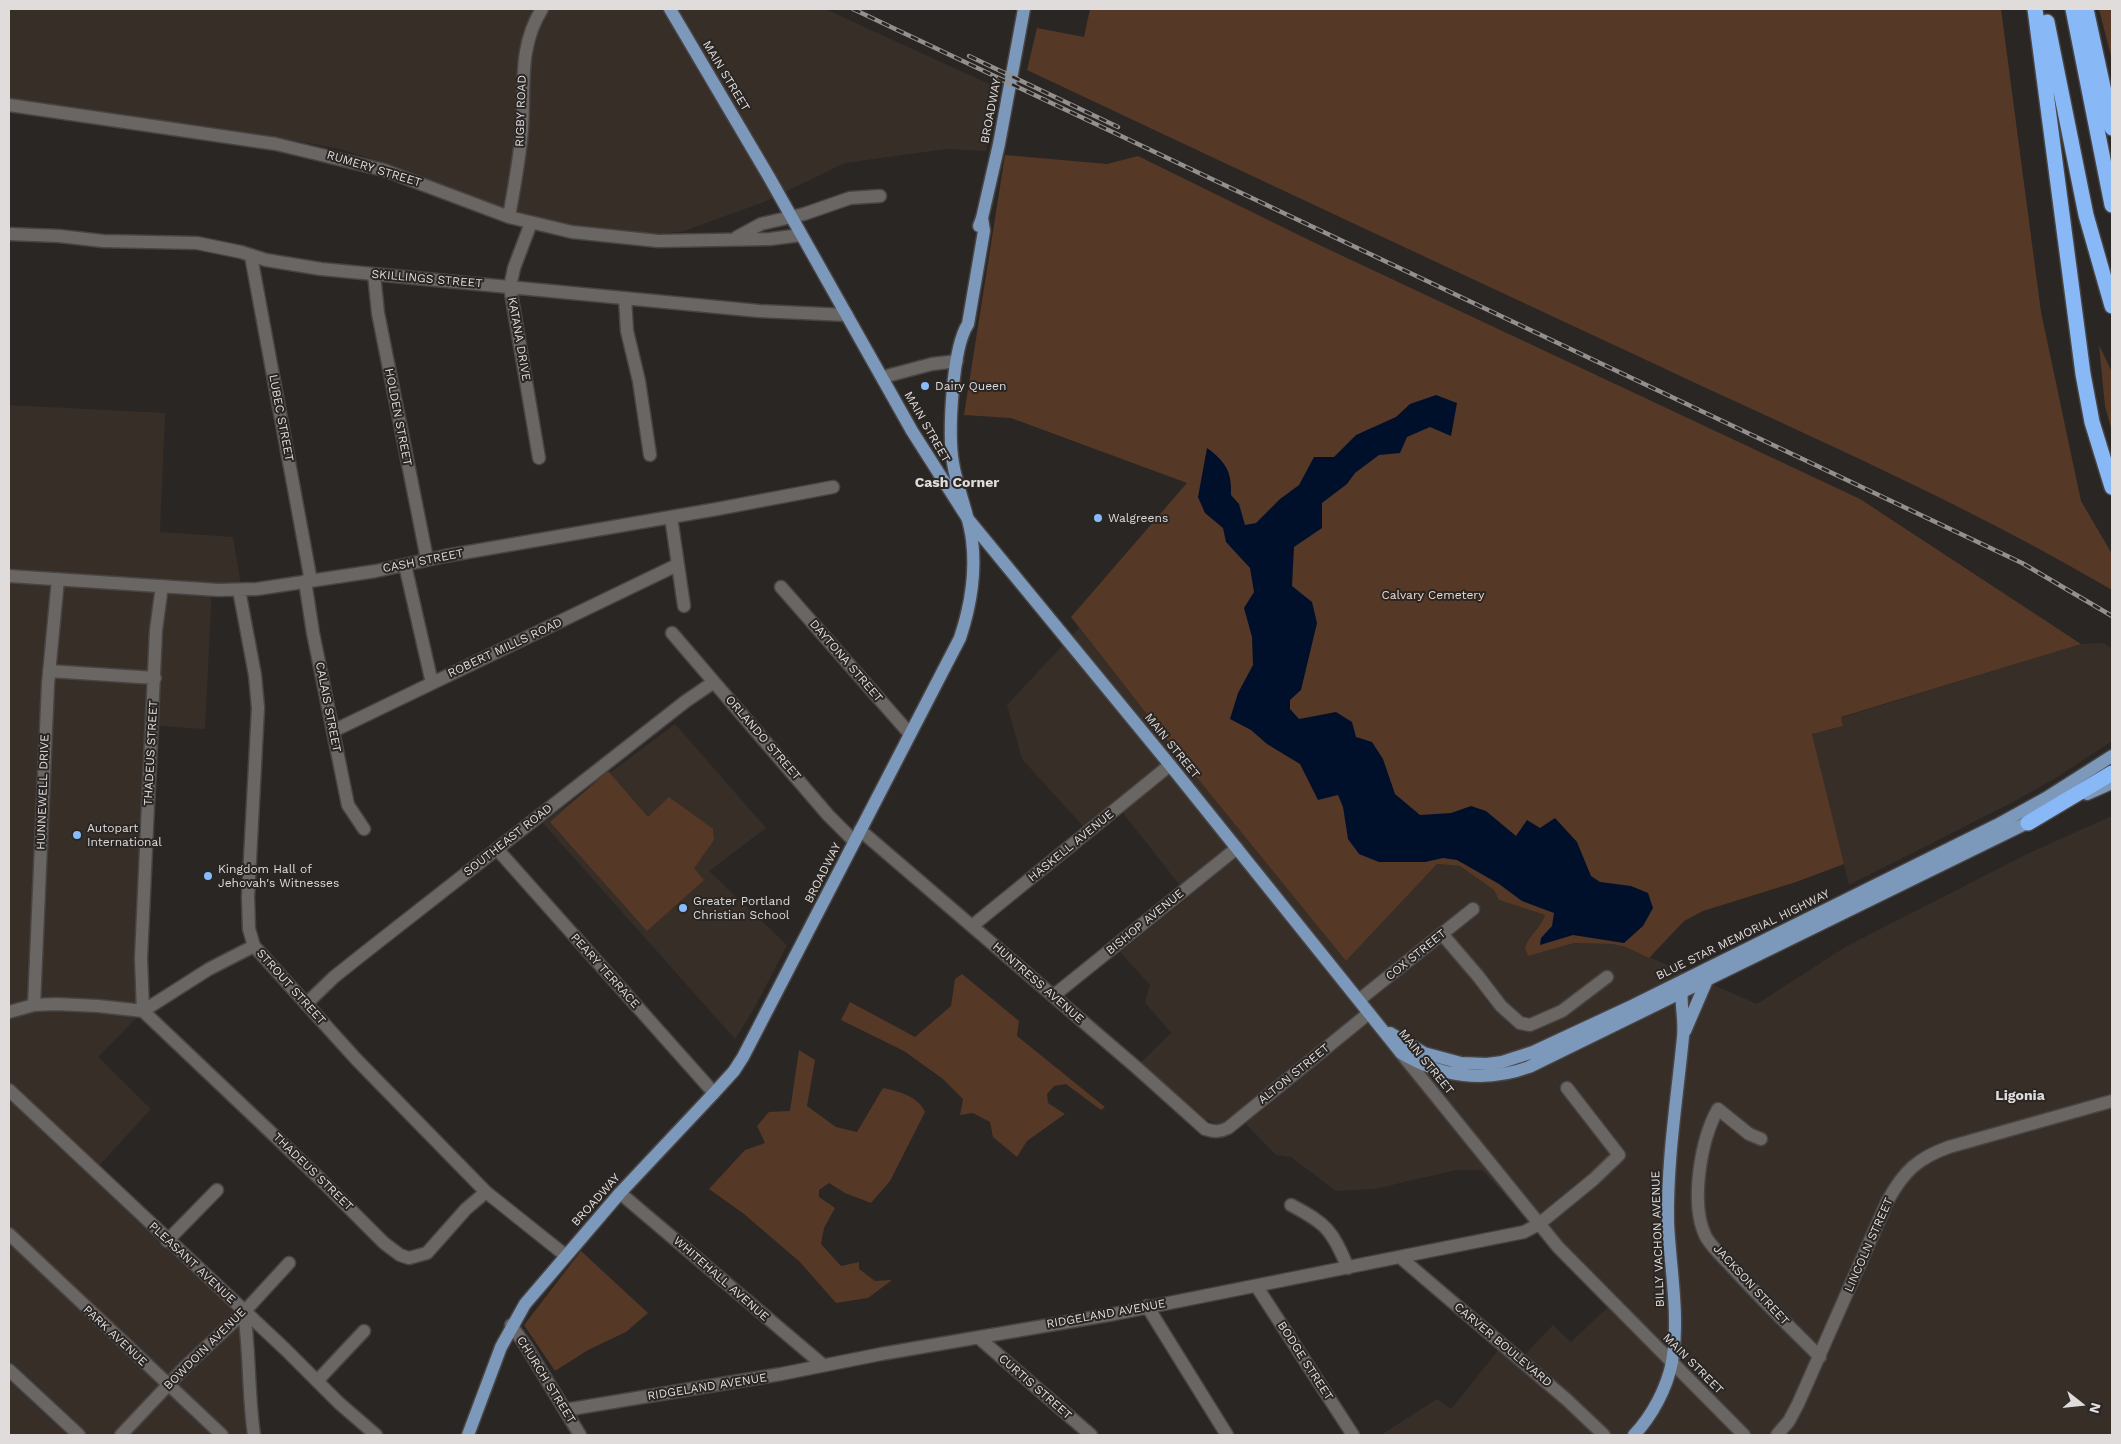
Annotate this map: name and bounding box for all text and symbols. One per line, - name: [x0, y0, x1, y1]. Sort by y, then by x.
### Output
- street label: MAIN STREET: [699, 38, 753, 114]
- street label: RIGBY ROAD: [513, 75, 529, 147]
- street label: BROADWAY: [978, 77, 1004, 145]
- street label: RUMERY STREET: [325, 148, 423, 190]
- street label: SKILLINGS STREET: [371, 267, 483, 291]
- street label: KATANA DRIVE: [505, 296, 533, 382]
- street label: HOLDEN STREET: [381, 367, 415, 467]
- street label: LUBEC STREET: [266, 373, 296, 463]
- place label: Dairy Queen: [935, 379, 1006, 393]
- marker: Dairy Queen: [919, 380, 931, 392]
- street label: MAIN STREET: [901, 389, 953, 465]
- district label: Cash Corner: [915, 475, 999, 491]
- place label: Walgreens: [1108, 511, 1168, 525]
- marker: Walgreens: [1092, 512, 1104, 524]
- street label: CASH STREET: [381, 546, 465, 576]
- park label: Calvary Cemetery: [1382, 588, 1484, 602]
- street label: ROBERT MILLS ROAD: [446, 615, 564, 681]
- street label: DAYTONA STREET: [806, 617, 886, 705]
- street label: CALAIS STREET: [312, 661, 344, 753]
- street label: ORLANDO STREET: [722, 693, 804, 783]
- street label: THADEUS STREET: [141, 700, 161, 806]
- street label: MAIN STREET: [1141, 710, 1203, 782]
- street label: HUNNEWELL DRIVE: [34, 734, 52, 850]
- street label: SOUTHEAST ROAD: [461, 801, 555, 879]
- street label: HASKELL AVENUE: [1025, 807, 1117, 885]
- place label: Autopart International: [87, 821, 162, 849]
- marker: Autopart International: [71, 829, 83, 841]
- street label: BROADWAY: [802, 840, 844, 906]
- place label: Kingdom Hall of Jehovah's Witnesses: [218, 862, 339, 890]
- marker: Kingdom Hall of Jehovah's Witnesses: [202, 870, 214, 882]
- street label: BISHOP AVENUE: [1103, 886, 1187, 958]
- street label: BLUE STAR MEMORIAL HIGHWAY: [1654, 887, 1832, 983]
- place label: Greater Portland Christian School: [693, 894, 790, 922]
- marker: Greater Portland Christian School: [677, 902, 689, 914]
- street label: COX STREET: [1383, 926, 1449, 984]
- street label: PEARY TERRACE: [568, 931, 642, 1011]
- street label: HUNTRESS AVENUE: [989, 939, 1087, 1027]
- street label: STROUT STREET: [253, 946, 329, 1028]
- street label: MAIN STREET: [1395, 1026, 1457, 1098]
- street label: ALTON STREET: [1255, 1041, 1333, 1107]
- district label: Ligonia: [1995, 1088, 2045, 1104]
- street label: THADEUS STREET: [270, 1130, 356, 1214]
- street label: BROADWAY: [569, 1171, 623, 1229]
- street label: BILLY VACHON AVENUE: [1648, 1171, 1668, 1307]
- street label: LINCOLN STREET: [1842, 1196, 1896, 1294]
- street label: PLEASANT AVENUE: [146, 1219, 238, 1307]
- street label: WHITEHALL AVENUE: [670, 1234, 772, 1324]
- street label: JACKSON STREET: [1710, 1242, 1792, 1328]
- street label: RIDGELAND AVENUE: [1045, 1296, 1167, 1332]
- street label: CARVER BOULEVARD: [1451, 1300, 1555, 1390]
- street label: PARK AVENUE: [80, 1303, 150, 1369]
- street label: BOWDOIN AVENUE: [161, 1305, 249, 1393]
- street label: BODGE STREET: [1274, 1319, 1336, 1403]
- street label: MAIN STREET: [1660, 1331, 1726, 1397]
- street label: CHURCH STREET: [513, 1334, 579, 1426]
- street label: CURTIS STREET: [995, 1351, 1075, 1423]
- street label: RIDGELAND AVENUE: [646, 1370, 768, 1404]
- north arrow: [2056, 1379, 2106, 1429]
- text: N: [2086, 1401, 2105, 1415]

